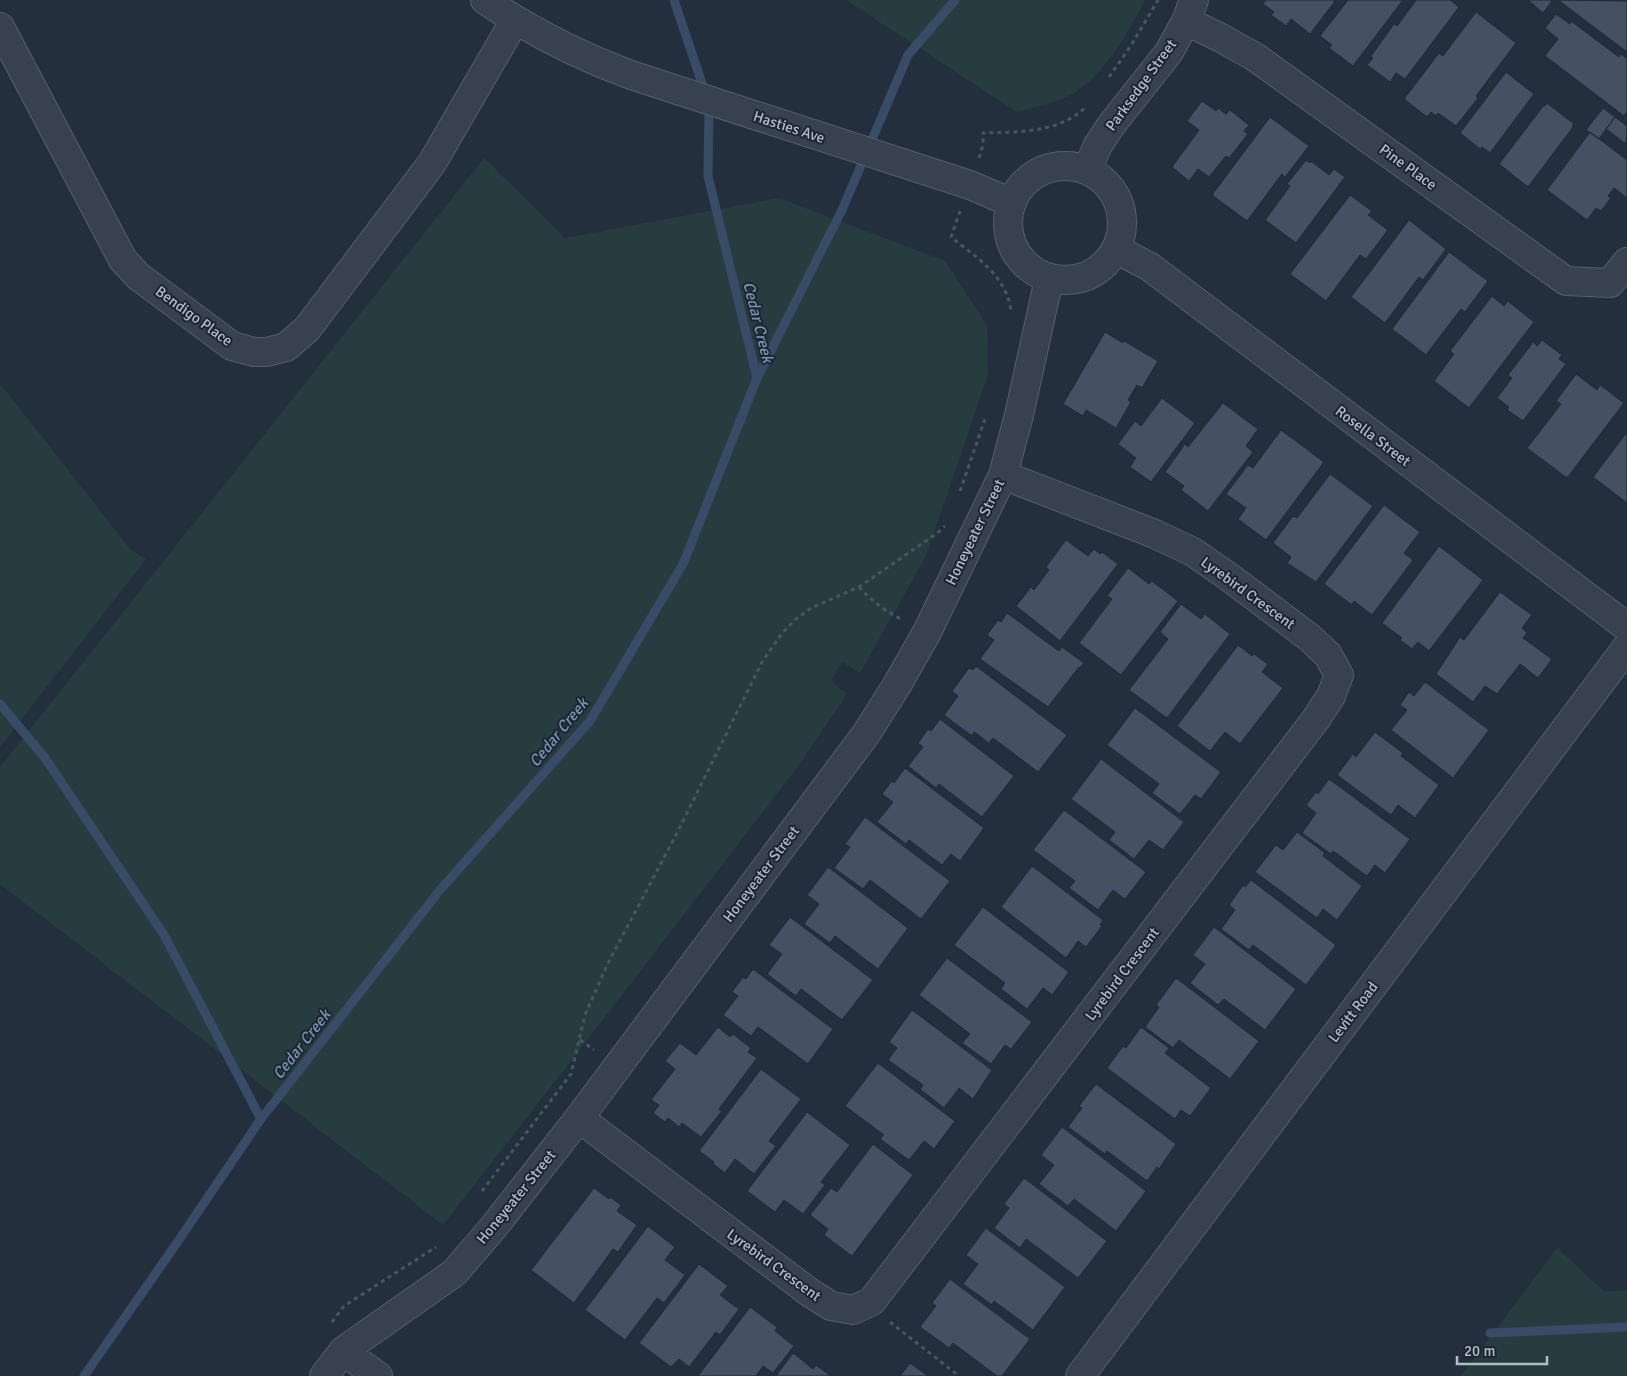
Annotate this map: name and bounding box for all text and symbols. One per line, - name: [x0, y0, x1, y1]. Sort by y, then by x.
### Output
- street label: Parksedge Street: [1102, 36, 1180, 134]
- street label: Hasties Ave: [751, 107, 827, 147]
- street label: Pine Place: [1376, 140, 1440, 194]
- water label: Cedar Creek: [738, 280, 778, 367]
- street label: Bendigo Place: [152, 282, 236, 350]
- street label: Rosella Street: [1332, 402, 1414, 470]
- street label: Honeyeater Street: [942, 476, 1008, 588]
- street label: Lyrebird Crescent: [1197, 553, 1299, 633]
- water label: Cedar Creek: [525, 693, 594, 771]
- street label: Honeyeater Street: [719, 822, 803, 926]
- street label: Lyrebird Crescent: [1081, 924, 1163, 1024]
- street label: Levitt Road: [1324, 978, 1382, 1046]
- water label: Cedar Creek: [268, 1004, 336, 1083]
- street label: Honeyeater Street: [473, 1146, 559, 1248]
- street label: Lyrebird Crescent: [723, 1225, 825, 1305]
- scale bar: [1457, 1334, 1547, 1366]
- text: 20 m: [1464, 1342, 1495, 1360]

